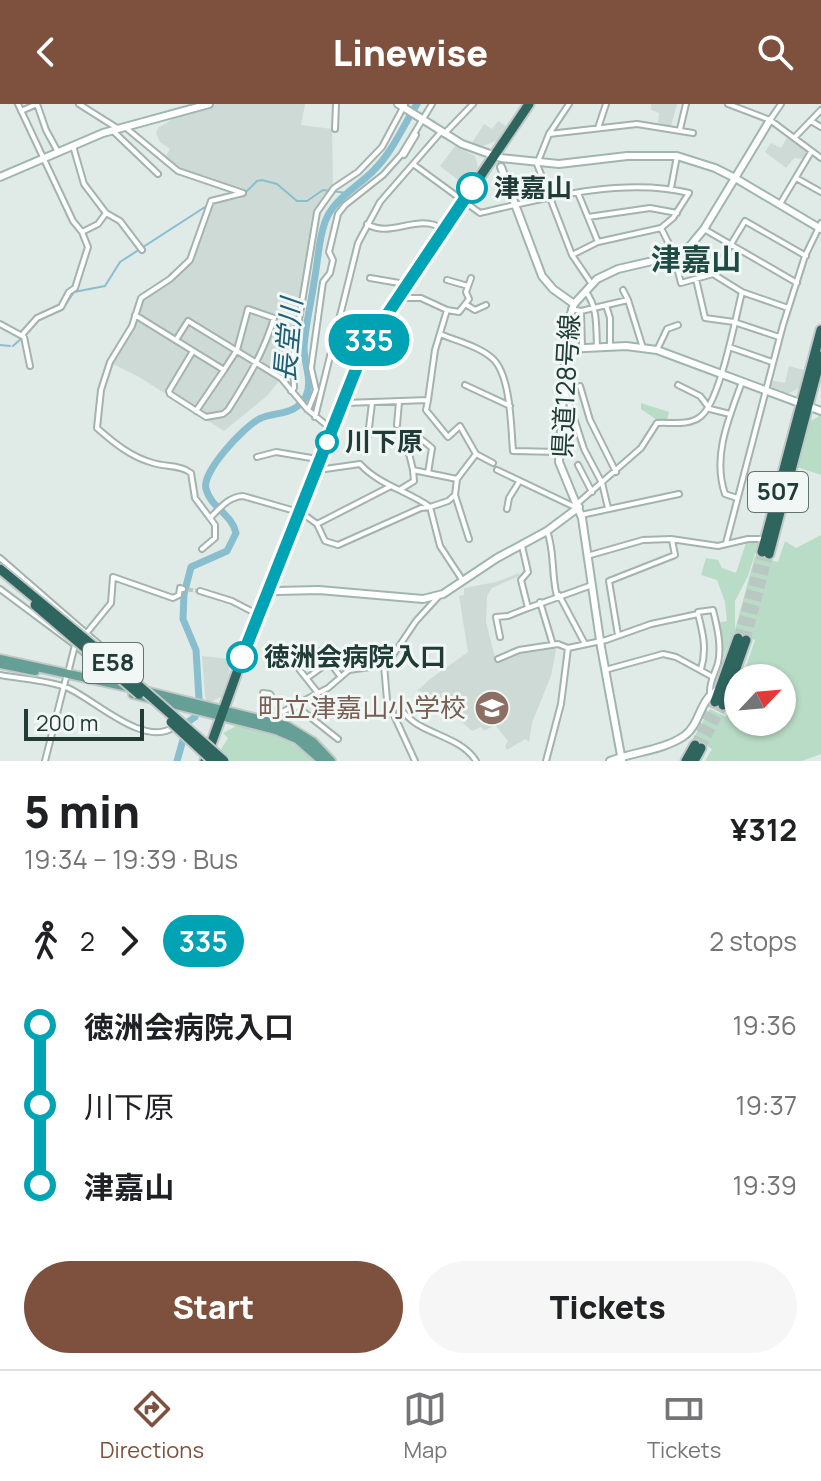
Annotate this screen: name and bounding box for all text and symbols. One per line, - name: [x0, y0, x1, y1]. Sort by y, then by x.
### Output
- text: Linewise: [333, 28, 488, 77]
- icon: back: [24, 30, 68, 74]
- icon: search: [753, 30, 797, 74]
- place label: 津嘉山: [494, 169, 572, 205]
- marker: 津嘉山: [457, 173, 487, 203]
- district label: 津嘉山: [651, 238, 741, 279]
- water label: 長堂川: [264, 293, 310, 383]
- street label: 県道128号線: [543, 313, 587, 459]
- line badge: 335: [323, 314, 415, 366]
- text: 335: [345, 321, 393, 359]
- place label: 川下原: [345, 423, 423, 459]
- marker: 川下原: [316, 431, 338, 453]
- road number: 507: [748, 472, 808, 512]
- place label: 徳洲会病院入口: [264, 638, 446, 674]
- marker: 徳洲会病院入口: [227, 642, 257, 672]
- road number: E58: [83, 643, 143, 683]
- north arrow: [724, 664, 796, 736]
- map controls: [724, 664, 796, 736]
- place label: 町立津嘉山小学校: [258, 689, 466, 725]
- school or university icon: 町立津嘉山小学校: [473, 689, 511, 727]
- scale bar: [24, 705, 144, 741]
- text: 200 m: [36, 708, 98, 738]
- text: 5 min: [24, 781, 140, 841]
- text: ¥312: [730, 809, 797, 850]
- text: 19:34 – 19:39 · Bus: [24, 841, 238, 877]
- icon: walk: [24, 919, 68, 963]
- icon: forward: [107, 919, 151, 963]
- text: 335: [179, 922, 228, 960]
- text: 2: [80, 923, 95, 959]
- text: 2 stops: [709, 923, 797, 959]
- text: 徳洲会病院入口: [84, 1006, 294, 1047]
- text: 19:36: [732, 1007, 797, 1043]
- text: 川下原: [84, 1086, 174, 1127]
- text: 19:37: [736, 1087, 797, 1123]
- text: 津嘉山: [84, 1166, 174, 1207]
- text: 19:39: [732, 1167, 797, 1203]
- button: Start: [24, 1261, 403, 1353]
- button: Tickets: [419, 1261, 797, 1353]
- tab: Directions: [100, 1387, 204, 1465]
- tab: Map: [403, 1387, 447, 1465]
- tab: Tickets: [647, 1387, 721, 1465]

